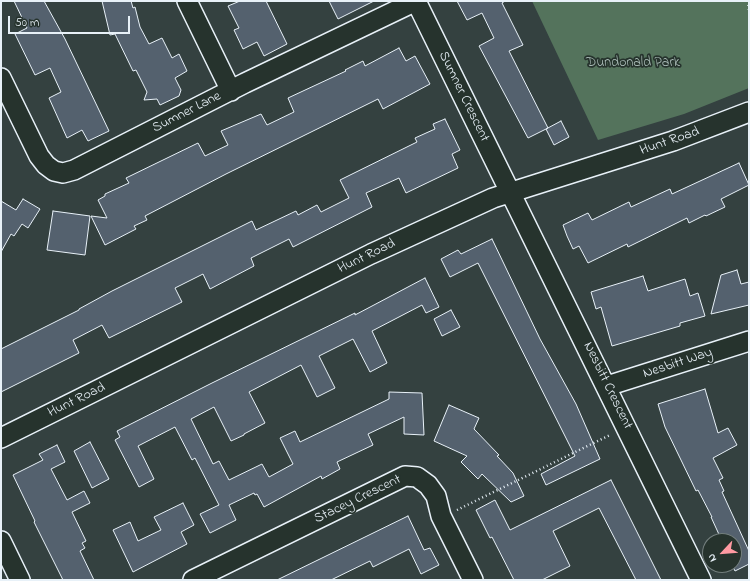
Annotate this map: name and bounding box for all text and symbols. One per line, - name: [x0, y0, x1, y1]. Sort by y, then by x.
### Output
- scale bar: [10, 8, 132, 34]
- text: 50 m: [15, 14, 39, 32]
- street label: Sumner Crescent: [434, 49, 492, 145]
- park label: Dundonald Park: [586, 56, 680, 72]
- street label: Sumner Lane: [150, 89, 224, 137]
- street label: Hunt Road: [638, 124, 702, 160]
- street label: Hunt Road: [336, 236, 398, 278]
- street label: Nesbitt Crescent: [579, 340, 635, 432]
- street label: Nesbitt Way: [641, 345, 715, 383]
- street label: Hunt Road: [46, 380, 108, 422]
- street label: Stacey Crescent: [312, 472, 404, 528]
- north arrow: [702, 533, 742, 573]
- text: N: [703, 551, 721, 565]

